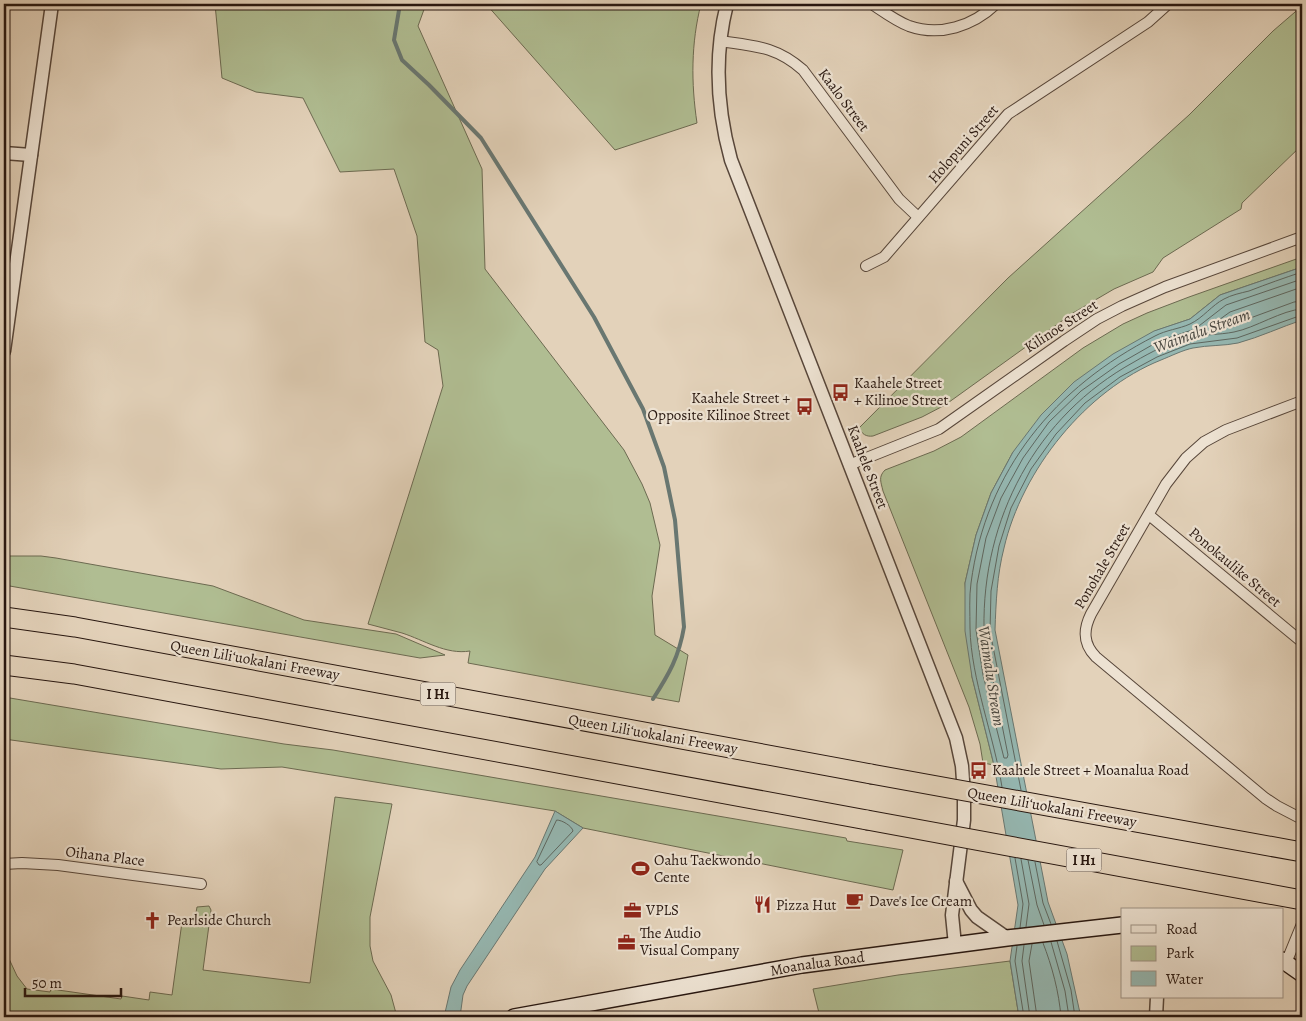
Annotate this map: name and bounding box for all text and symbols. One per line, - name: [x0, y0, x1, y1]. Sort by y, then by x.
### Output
- street label: Kaalo Street: [814, 64, 874, 136]
- street label: Holopuni Street: [923, 100, 1003, 188]
- street label: Kilinoe Street: [1020, 295, 1102, 357]
- water label: Waimalu Stream: [1151, 303, 1254, 359]
- place label: Kaahele Street + Kilinoe Street: [854, 373, 948, 410]
- bus stop icon: Kaahele Street + Kilinoe Street: [830, 382, 850, 402]
- place label: Kaahele Street + Opposite Kilinoe Street: [648, 388, 790, 425]
- bus stop icon: Kaahele Street + Opposite Kilinoe Street: [794, 397, 814, 417]
- street label: Kaahele Street: [843, 422, 893, 512]
- street label: Ponohale Street: [1069, 519, 1135, 613]
- street label: Ponokaulike Street: [1185, 522, 1285, 612]
- water label: Waimalu Stream: [972, 624, 1010, 728]
- street label: Queen Liliʻuokalani Freeway: [169, 635, 341, 685]
- road number: I H1: [420, 682, 456, 706]
- street label: Queen Liliʻuokalani Freeway: [567, 709, 739, 759]
- bus stop icon: Kaahele Street + Moanalua Road: [968, 760, 988, 780]
- place label: Kaahele Street + Moanalua Road: [992, 760, 1190, 780]
- street label: Queen Liliʻuokalani Freeway: [966, 782, 1138, 832]
- street label: Oihana Place: [64, 841, 146, 871]
- road number: I H1: [1066, 848, 1102, 872]
- place label: Oahu Taekwondo Cente: [654, 850, 761, 887]
- sports icon: Oahu Taekwondo Cente: [630, 859, 650, 879]
- cafe icon: Dave's Ice Cream: [845, 891, 865, 911]
- place label: Dave's Ice Cream: [869, 891, 973, 911]
- restaurant icon: Pizza Hut: [752, 895, 772, 915]
- place label: Pizza Hut: [776, 895, 837, 915]
- office icon: VPLS: [622, 900, 642, 920]
- place label: VPLS: [645, 900, 679, 920]
- legend: [1121, 908, 1284, 998]
- church icon: Pearlside Church: [143, 910, 163, 930]
- place label: Pearlside Church: [167, 910, 271, 930]
- text: Road: [1166, 919, 1198, 939]
- place label: The Audio Visual Company: [639, 923, 739, 960]
- office icon: The Audio Visual Company: [616, 932, 636, 952]
- text: Park: [1166, 943, 1195, 963]
- street label: Moanalua Road: [768, 947, 867, 981]
- scale bar: [25, 966, 121, 998]
- text: Water: [1165, 969, 1203, 989]
- text: 50 m: [32, 973, 62, 993]

